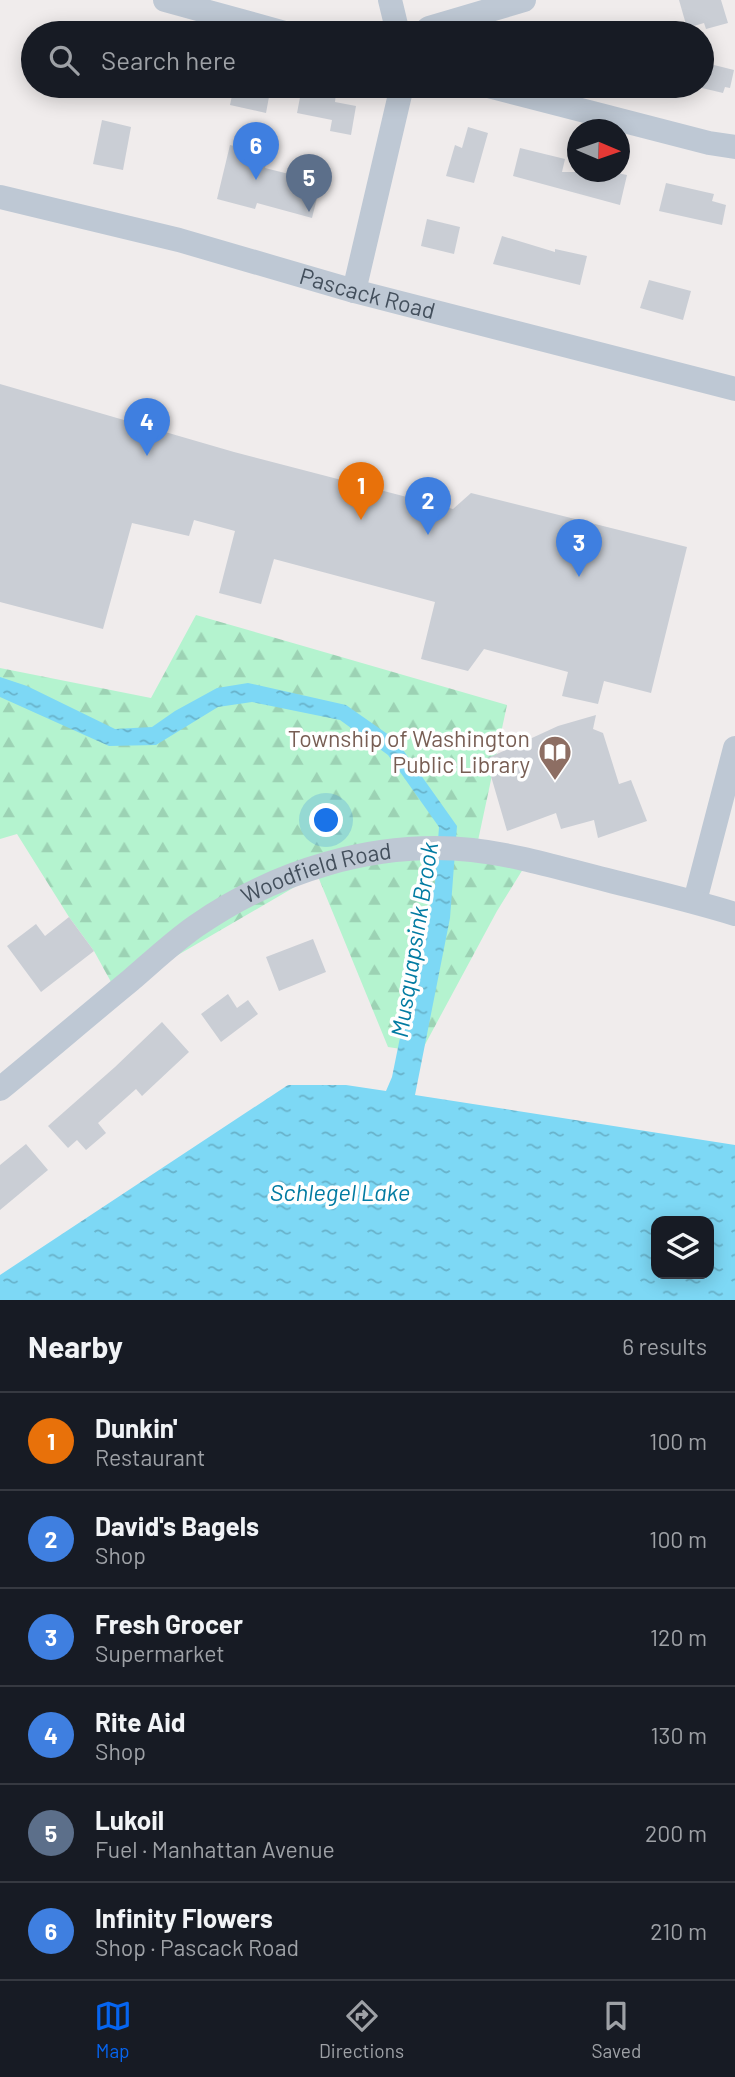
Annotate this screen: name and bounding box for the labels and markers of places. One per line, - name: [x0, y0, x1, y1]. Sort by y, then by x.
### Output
- pin: 6: [233, 122, 279, 180]
- pin: 5: [286, 154, 332, 212]
- pin: 4: [124, 398, 170, 456]
- pin: 1: [338, 462, 384, 520]
- pin: 2: [405, 477, 451, 535]
- pin: 3: [556, 519, 602, 577]
- place label: Township of Washington Public Library: [288, 724, 530, 778]
- library icon: Township of Washington Public Library: [536, 733, 574, 782]

